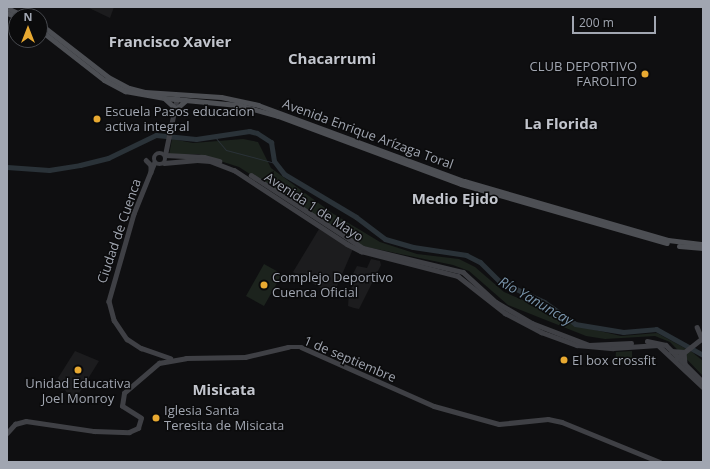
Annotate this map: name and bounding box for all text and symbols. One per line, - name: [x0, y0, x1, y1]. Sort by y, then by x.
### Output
- north arrow: [8, 8, 48, 48]
- scale bar: [574, 8, 658, 34]
- text: N: [24, 9, 32, 24]
- text: 200 m: [579, 14, 614, 31]
- district label: Francisco Xavier: [109, 33, 231, 51]
- district label: Chacarrumi: [288, 50, 376, 68]
- place label: CLUB DEPORTIVO FAROLITO: [530, 59, 637, 90]
- marker: CLUB DEPORTIVO FAROLITO: [640, 69, 650, 79]
- street label: Avenida Enrique Arízaga Toral: [280, 96, 456, 172]
- place label: Escuela Pasos educacion activa integral: [105, 104, 254, 135]
- marker: Escuela Pasos educacion activa integral: [92, 114, 102, 124]
- district label: La Florida: [524, 115, 598, 133]
- street label: Avenida 1 de Mayo: [262, 169, 366, 245]
- street label: Ciudad de Cuenca: [94, 177, 144, 285]
- district label: Medio Ejido: [412, 190, 498, 208]
- place label: Complejo Deportivo Cuenca Oficial: [272, 270, 393, 301]
- water label: Río Yanuncay: [496, 273, 576, 329]
- marker: Complejo Deportivo Cuenca Oficial: [259, 280, 269, 290]
- street label: 1 de septiembre: [302, 333, 398, 385]
- place label: El box crossfit: [572, 352, 656, 368]
- marker: El box crossfit: [559, 355, 569, 365]
- marker: Unidad Educativa Joel Monroy: [73, 365, 83, 375]
- place label: Unidad Educativa Joel Monroy: [25, 376, 131, 407]
- district label: Misicata: [192, 381, 256, 399]
- place label: Iglesia Santa Teresita de Misicata: [164, 403, 284, 434]
- marker: Iglesia Santa Teresita de Misicata: [151, 413, 161, 423]

